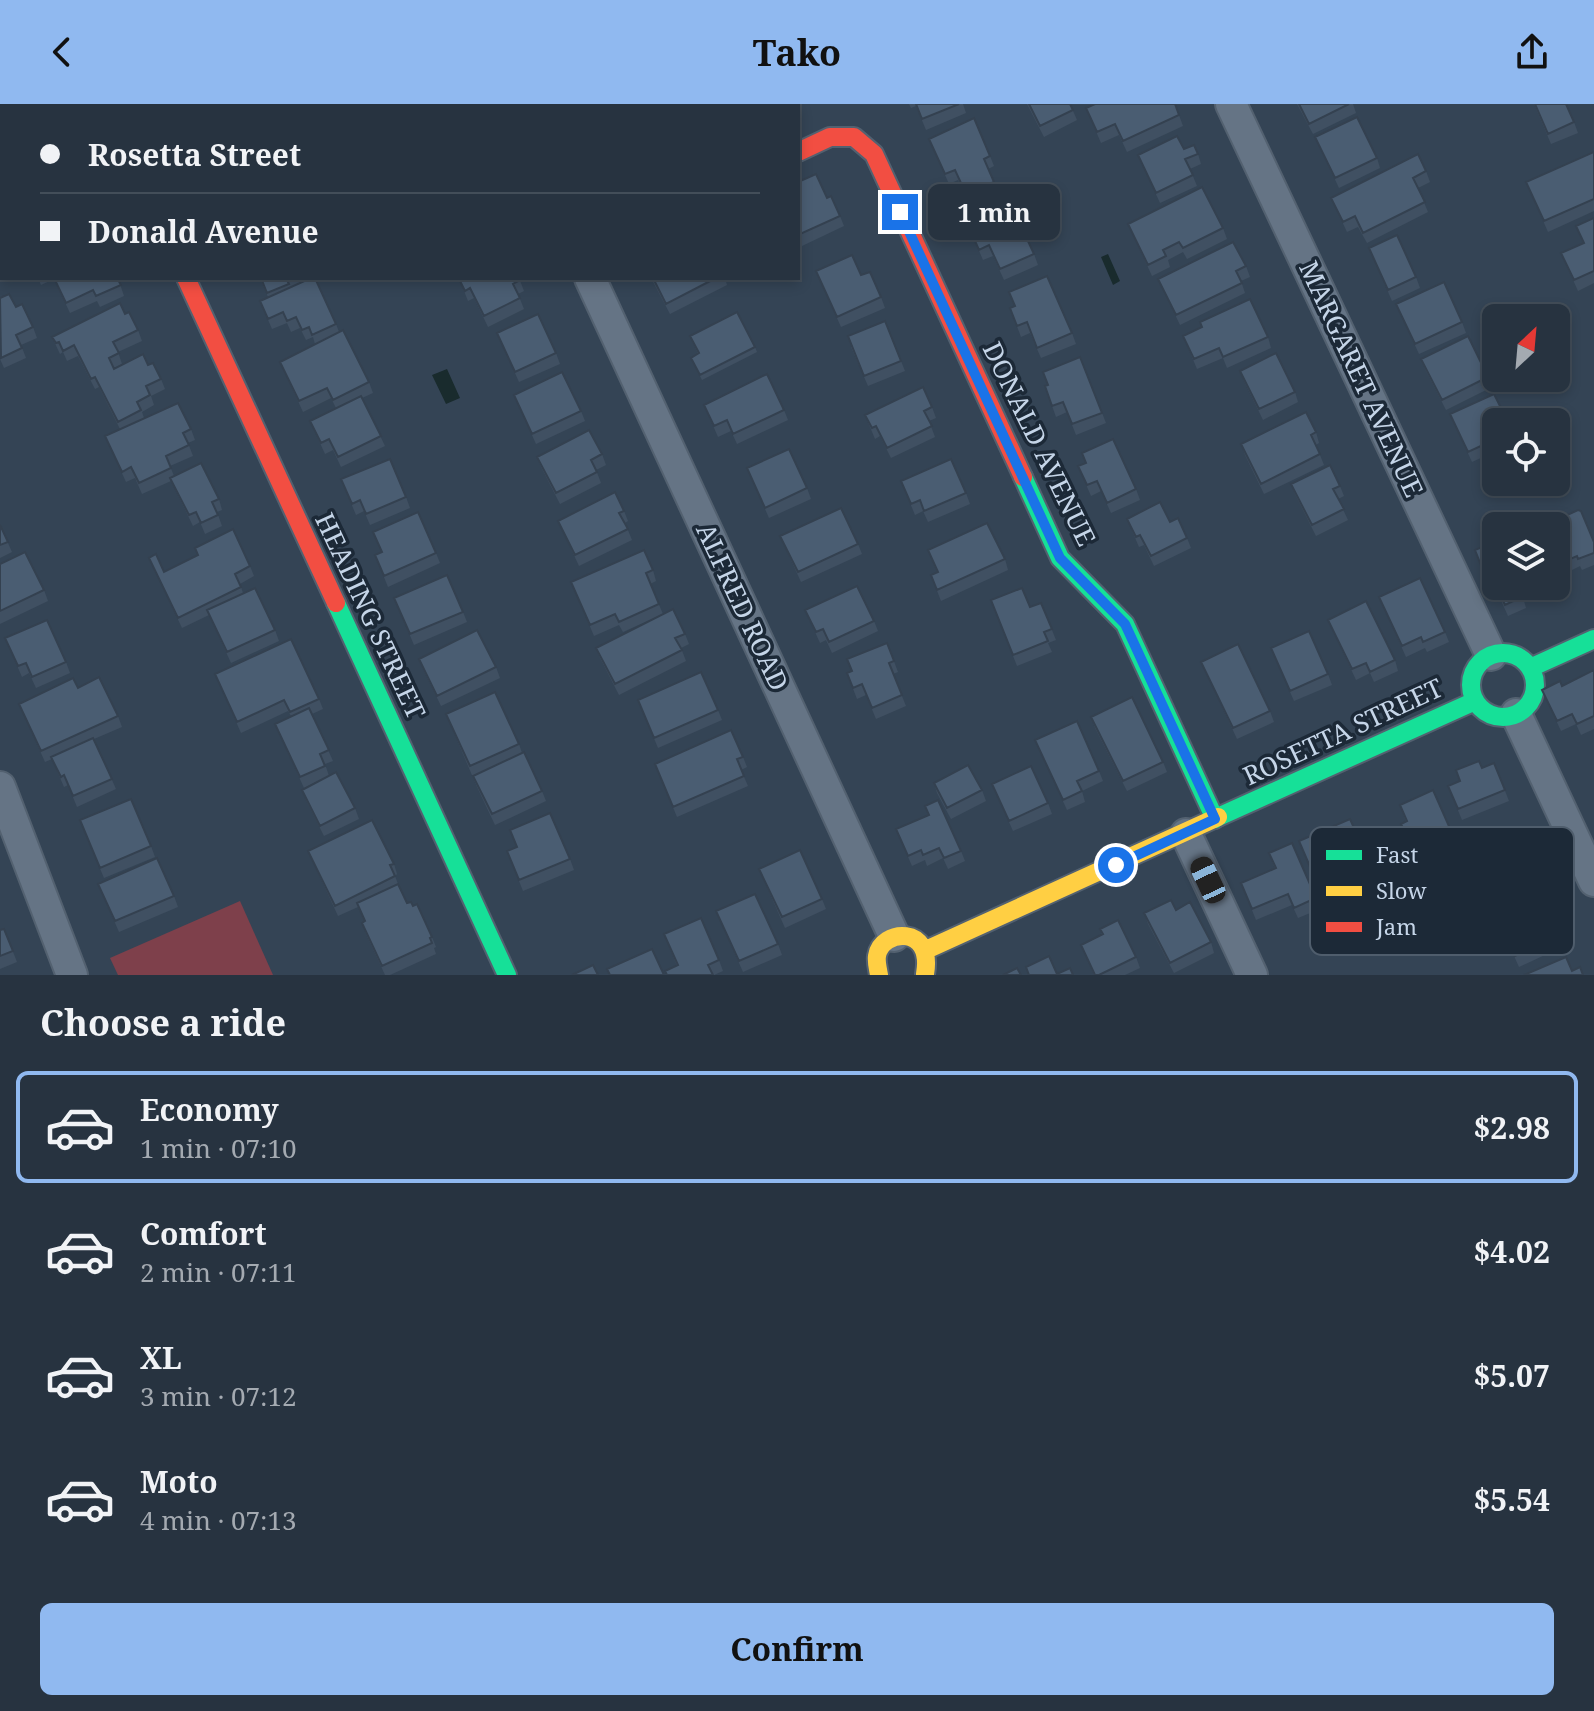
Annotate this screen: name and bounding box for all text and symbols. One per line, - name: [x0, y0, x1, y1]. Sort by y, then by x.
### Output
- text: Tako: [753, 28, 841, 77]
- icon: back: [40, 30, 84, 74]
- icon: share: [1510, 30, 1554, 74]
- text: Rosetta Street: [88, 134, 301, 175]
- callout: 1 min: [928, 184, 1060, 240]
- route end: [882, 194, 918, 230]
- text: 1 min: [957, 194, 1031, 230]
- text: Donald Avenue: [88, 211, 319, 252]
- street label: MARGARET AVENUE: [1291, 255, 1432, 503]
- north arrow: [1482, 304, 1570, 392]
- map controls: [1482, 304, 1570, 600]
- street label: DONALD AVENUE: [975, 335, 1105, 552]
- button: locate: [1482, 408, 1570, 496]
- street label: HEADING STREET: [307, 507, 435, 725]
- button: layers: [1482, 512, 1570, 600]
- street label: ALFRED ROAD: [688, 517, 798, 696]
- street label: ROSETTA STREET: [1237, 669, 1448, 793]
- legend: [1310, 827, 1574, 955]
- text: Fast: [1376, 839, 1418, 869]
- route start: [1098, 847, 1134, 883]
- car: [1187, 853, 1229, 907]
- text: Slow: [1376, 875, 1426, 905]
- text: Jam: [1375, 911, 1417, 941]
- text: Choose a ride: [40, 998, 286, 1047]
- text: Economy: [140, 1089, 279, 1130]
- icon: car: [44, 1091, 116, 1163]
- text: $2.98: [1473, 1107, 1550, 1148]
- text: 1 min · 07:10: [140, 1130, 297, 1166]
- text: Comfort: [140, 1213, 267, 1254]
- icon: car: [44, 1215, 116, 1287]
- text: $4.02: [1473, 1231, 1550, 1272]
- text: 2 min · 07:11: [140, 1254, 297, 1290]
- text: XL: [140, 1337, 182, 1378]
- icon: car: [44, 1339, 116, 1411]
- text: $5.07: [1473, 1355, 1550, 1396]
- text: 3 min · 07:12: [140, 1378, 297, 1414]
- text: Moto: [140, 1461, 218, 1502]
- icon: car: [44, 1463, 116, 1535]
- text: $5.54: [1473, 1479, 1550, 1520]
- text: 4 min · 07:13: [140, 1502, 297, 1538]
- button: Confirm: [40, 1603, 1554, 1695]

